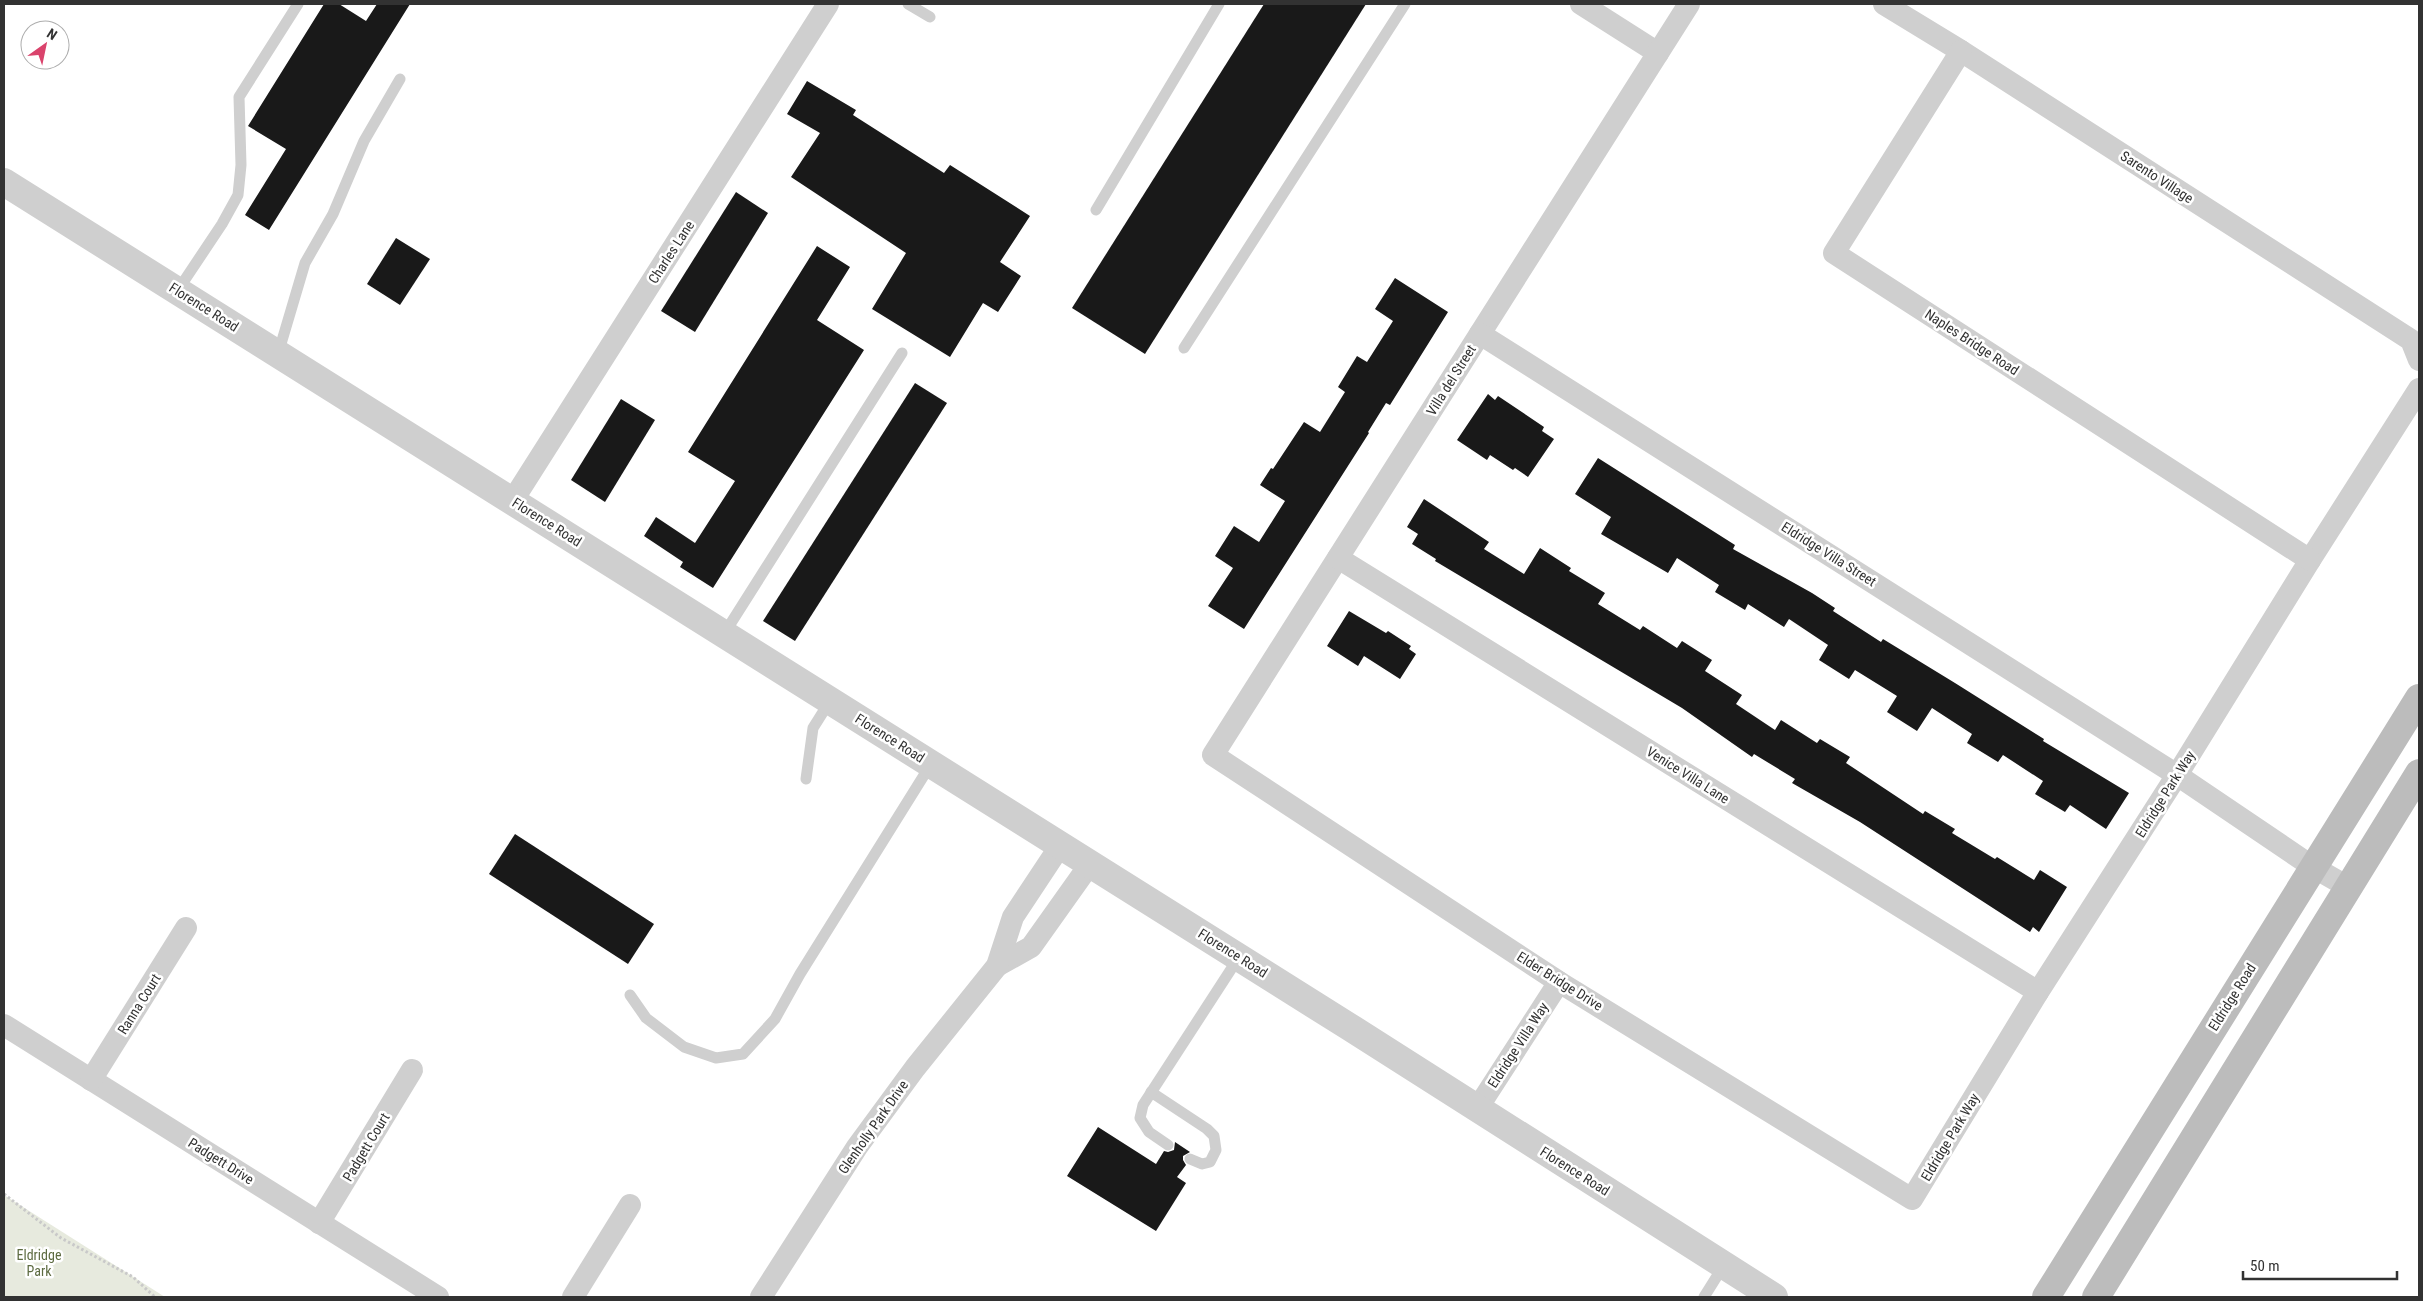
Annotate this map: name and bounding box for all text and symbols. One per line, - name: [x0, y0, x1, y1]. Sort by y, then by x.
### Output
- north arrow: [20, 20, 70, 70]
- text: N: [44, 25, 60, 43]
- street label: Sarento Village: [2118, 148, 2197, 207]
- street label: Charles Lane: [645, 217, 697, 286]
- street label: Florence Road: [166, 279, 242, 335]
- street label: Naples Bridge Road: [1922, 306, 2022, 378]
- street label: Villa del Street: [1423, 342, 1479, 418]
- street label: Florence Road: [509, 494, 585, 550]
- street label: Eldridge Villa Street: [1779, 518, 1879, 590]
- street label: Florence Road: [852, 710, 928, 766]
- street label: Venice Villa Lane: [1644, 743, 1733, 807]
- street label: Eldridge Park Way: [2132, 748, 2198, 840]
- street label: Florence Road: [1195, 925, 1271, 981]
- street label: Elder Bridge Drive: [1514, 948, 1606, 1014]
- street label: Eldridge Road: [2205, 960, 2259, 1034]
- street label: Ranna Court: [114, 971, 164, 1037]
- street label: Eldridge Villa Way: [1484, 999, 1552, 1091]
- street label: Glenholly Park Drive: [835, 1077, 911, 1177]
- street label: Eldridge Park Way: [1918, 1090, 1983, 1184]
- street label: Padgett Court: [339, 1110, 393, 1184]
- street label: Padgett Drive: [185, 1135, 257, 1188]
- street label: Florence Road: [1537, 1143, 1613, 1199]
- park label: Eldridge Park: [16, 1247, 62, 1279]
- scale bar: [2243, 1248, 2397, 1280]
- text: 50 m: [2250, 1257, 2280, 1275]

